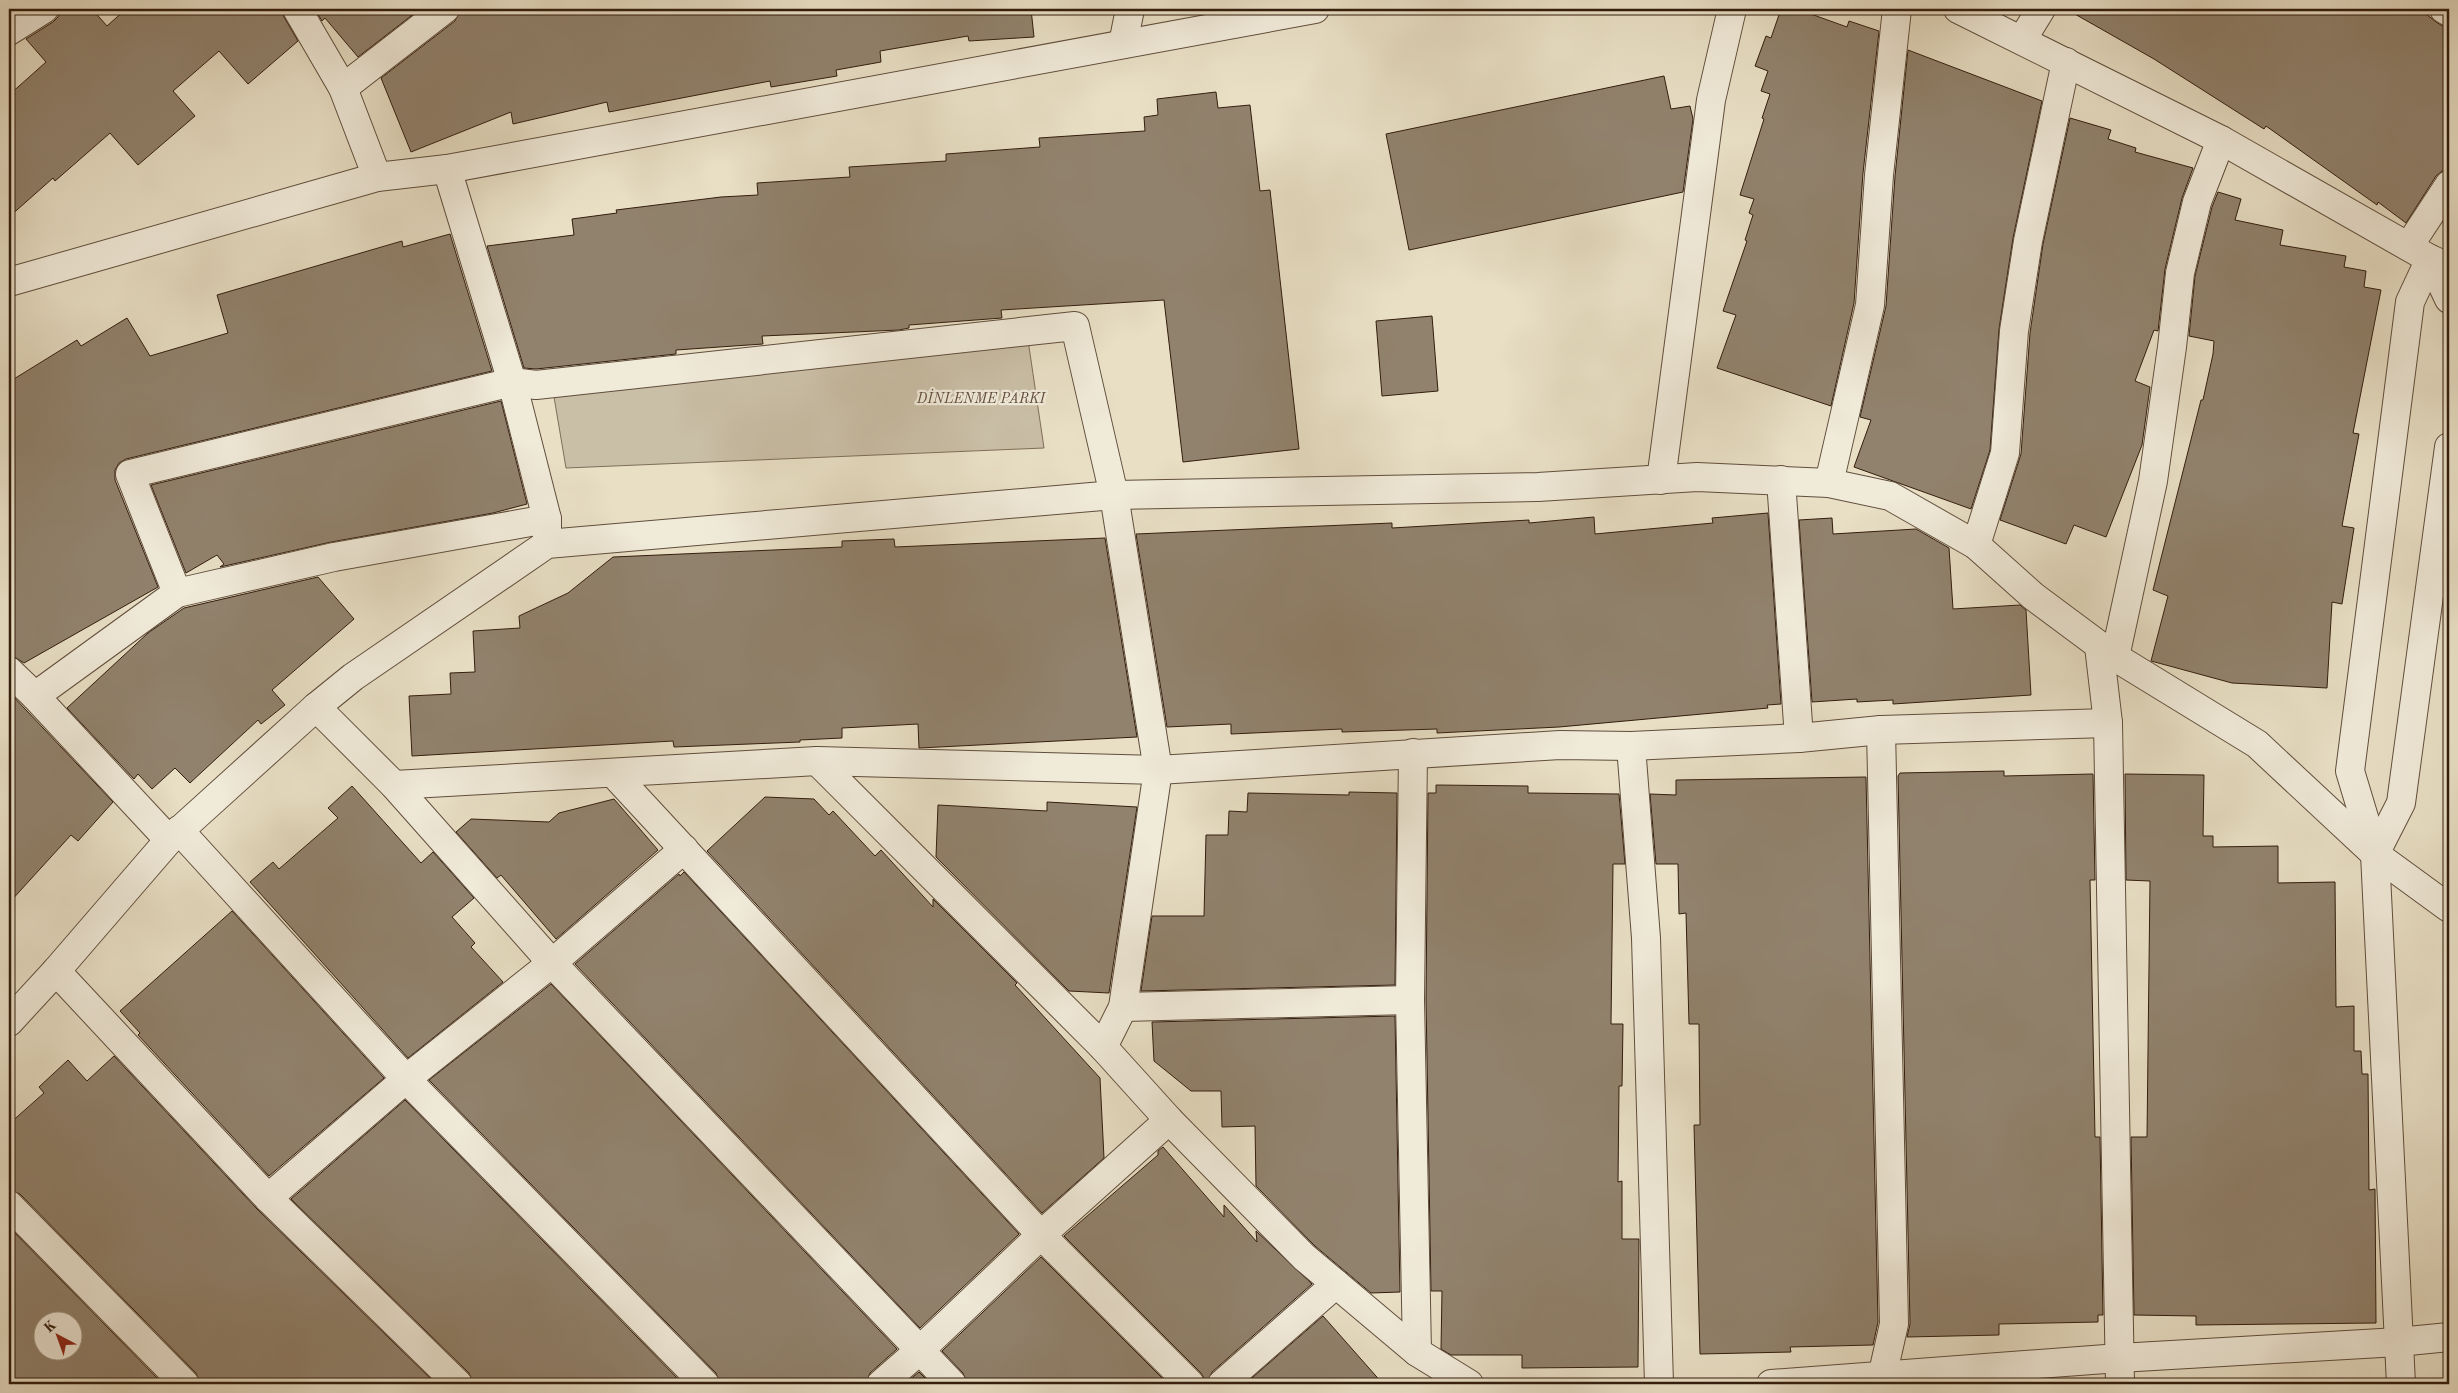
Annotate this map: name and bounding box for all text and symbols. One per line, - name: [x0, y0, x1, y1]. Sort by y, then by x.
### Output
- park label: DİNLENME PARKI: [916, 389, 1047, 406]
- north arrow: [32, 1310, 82, 1360]
- text: K: [41, 1318, 59, 1336]

